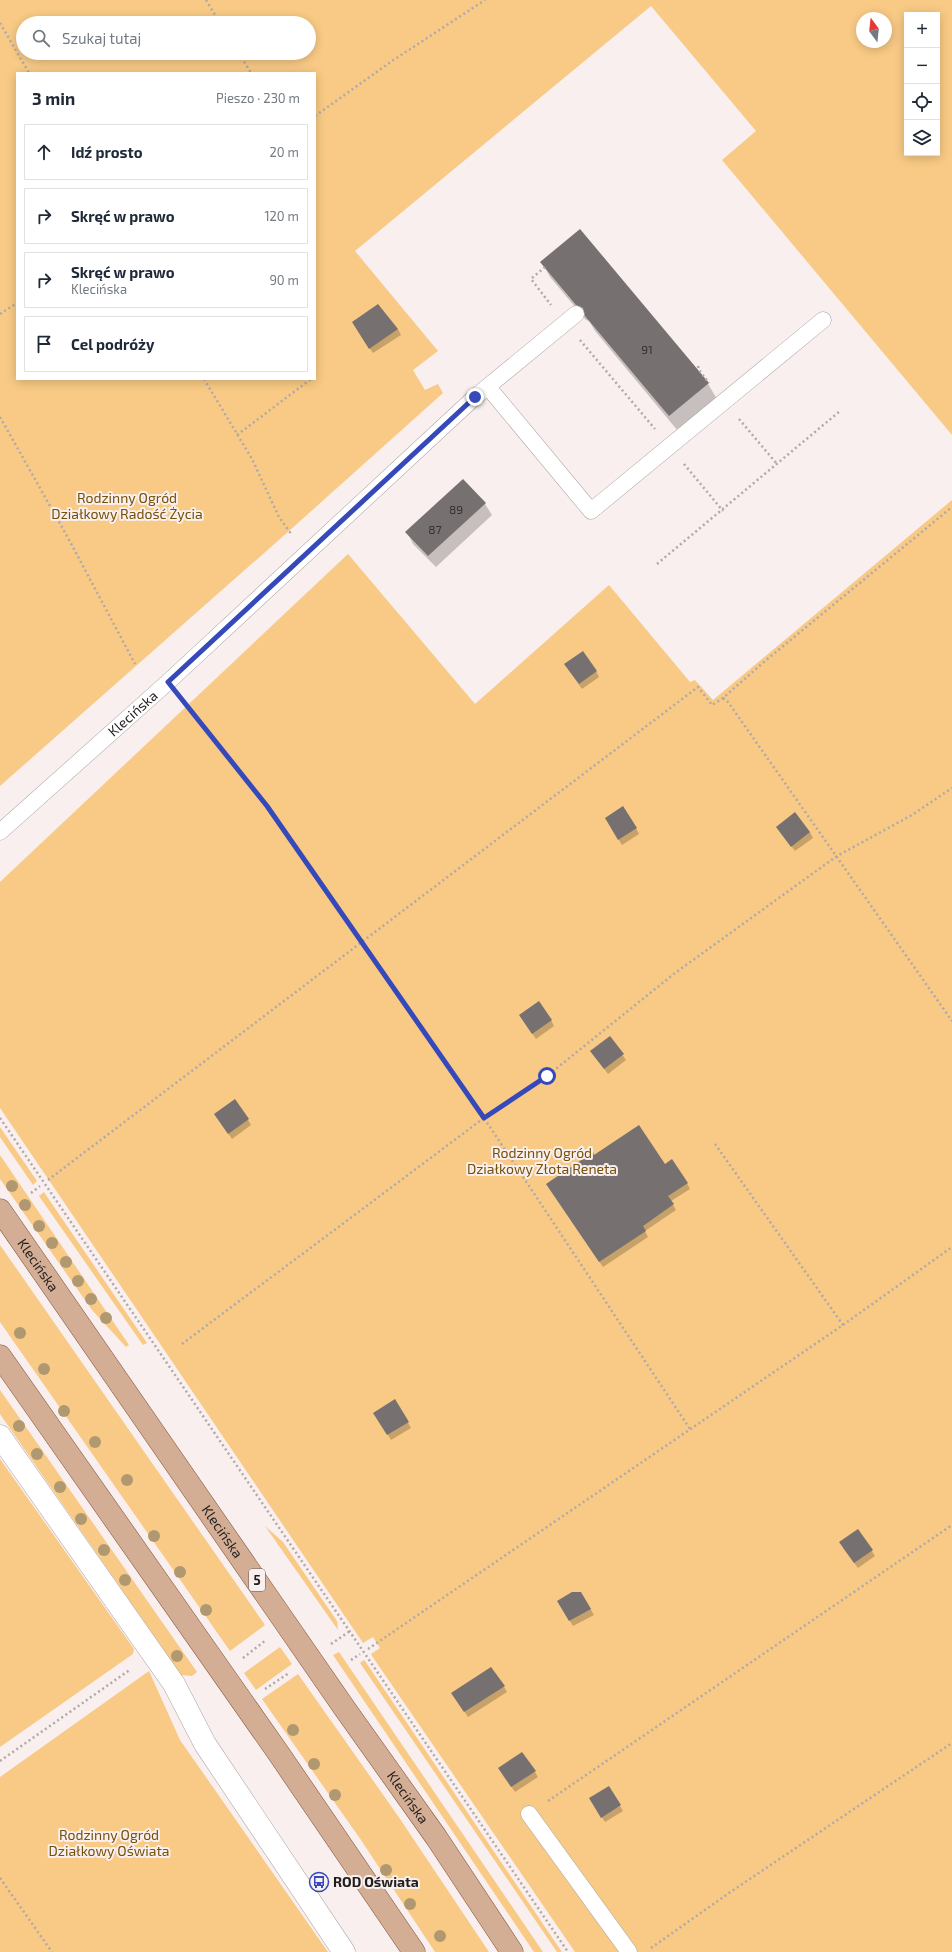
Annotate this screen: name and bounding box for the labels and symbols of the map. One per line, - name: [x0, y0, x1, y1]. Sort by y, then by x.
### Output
- north arrow: [856, 12, 892, 48]
- house number: 91: [641, 342, 653, 356]
- route end: [466, 388, 484, 406]
- park label: Rodzinny Ogród Działkowy Radość Życia: [51, 489, 203, 522]
- house number: 89: [449, 502, 463, 516]
- house number: 87: [428, 522, 442, 536]
- street label: Klecińska: [104, 687, 161, 740]
- route start: [538, 1067, 556, 1085]
- park label: Rodzinny Ogród Działkowy Złota Reneta: [467, 1144, 617, 1177]
- street label: Klecińska: [14, 1235, 63, 1295]
- street label: Klecińska: [199, 1502, 247, 1561]
- road number: 5: [249, 1569, 265, 1591]
- street label: Klecińska: [384, 1767, 433, 1827]
- park label: Rodzinny Ogród Działkowy Oświata: [49, 1826, 169, 1859]
- bus stop icon: ROD Oświata: [308, 1871, 330, 1893]
- place label: ROD Oświata: [333, 1873, 419, 1890]

